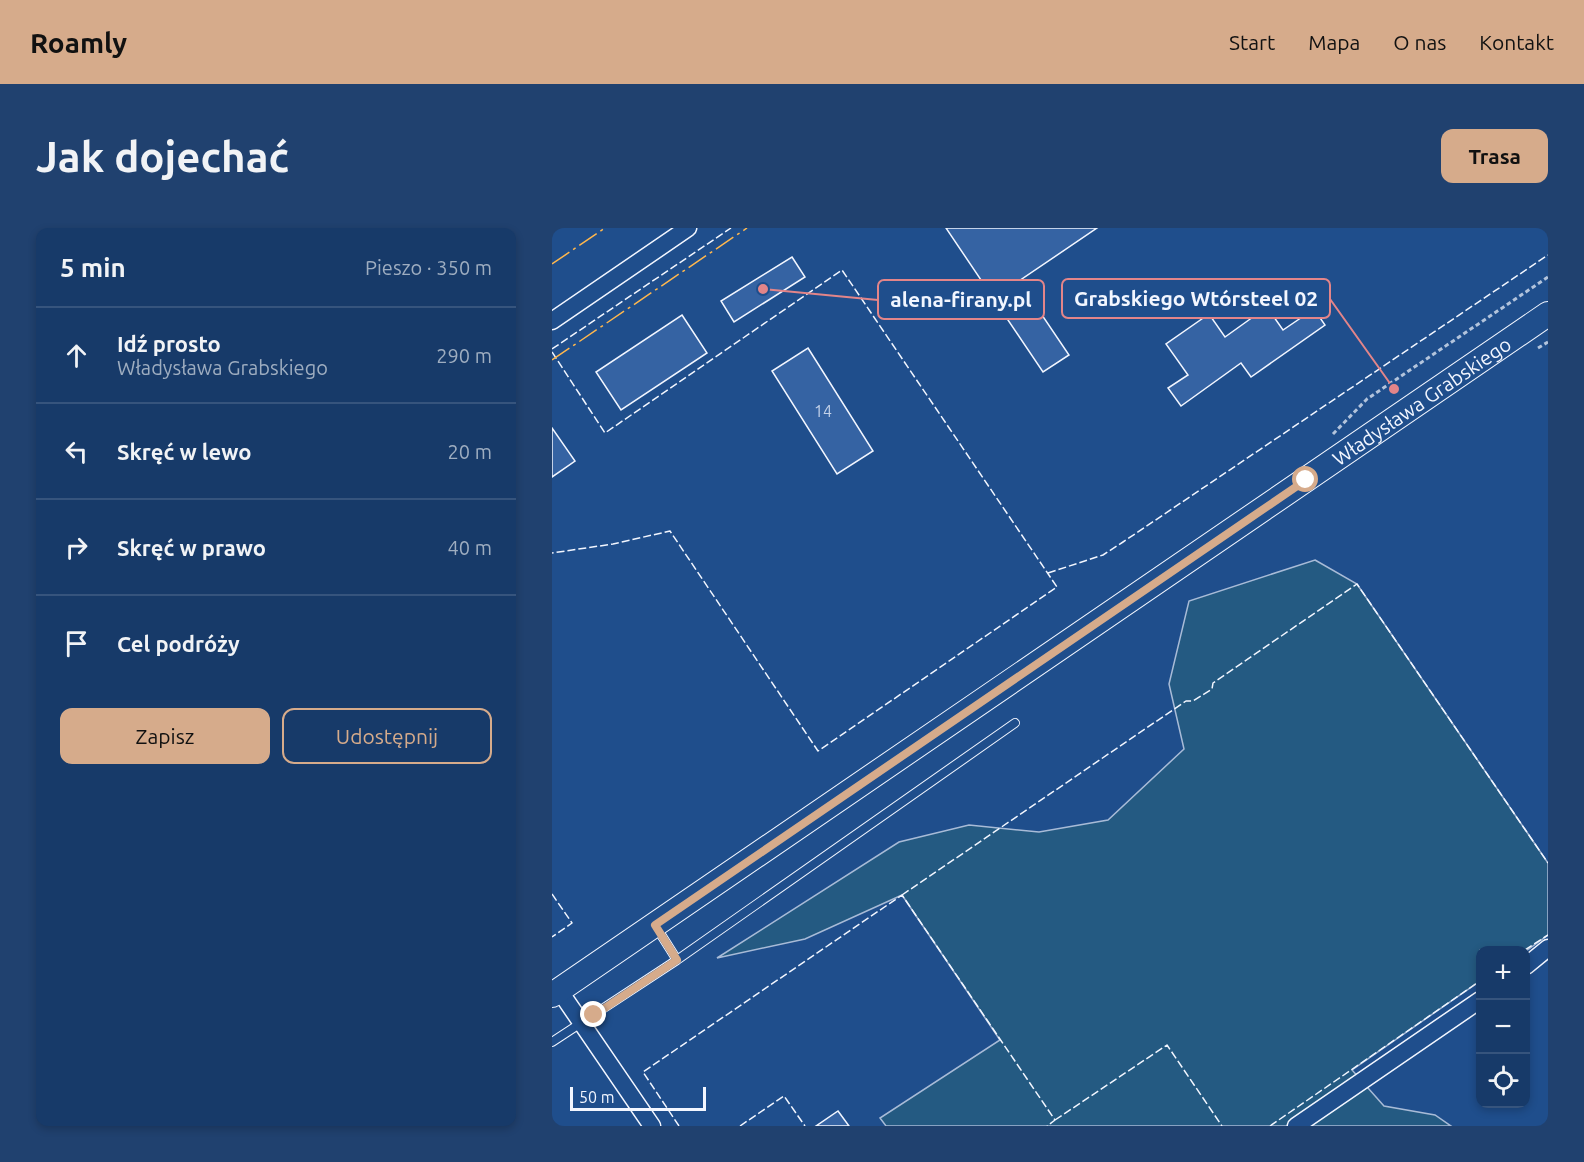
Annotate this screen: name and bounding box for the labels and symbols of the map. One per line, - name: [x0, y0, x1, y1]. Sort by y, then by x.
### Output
- callout: Grabskiego Wtórsteel 02: [1062, 279, 1330, 318]
- callout: alena-firany.pl: [878, 280, 1044, 319]
- text: Grabskiego Wtórsteel 02: [1074, 286, 1318, 310]
- text: alena-firany.pl: [890, 287, 1032, 311]
- street label: Władysława Grabskiego: [1328, 332, 1515, 470]
- house number: 14: [814, 402, 832, 420]
- route start: [1292, 466, 1318, 492]
- route end: [580, 1001, 606, 1027]
- scale bar: [570, 1084, 706, 1112]

